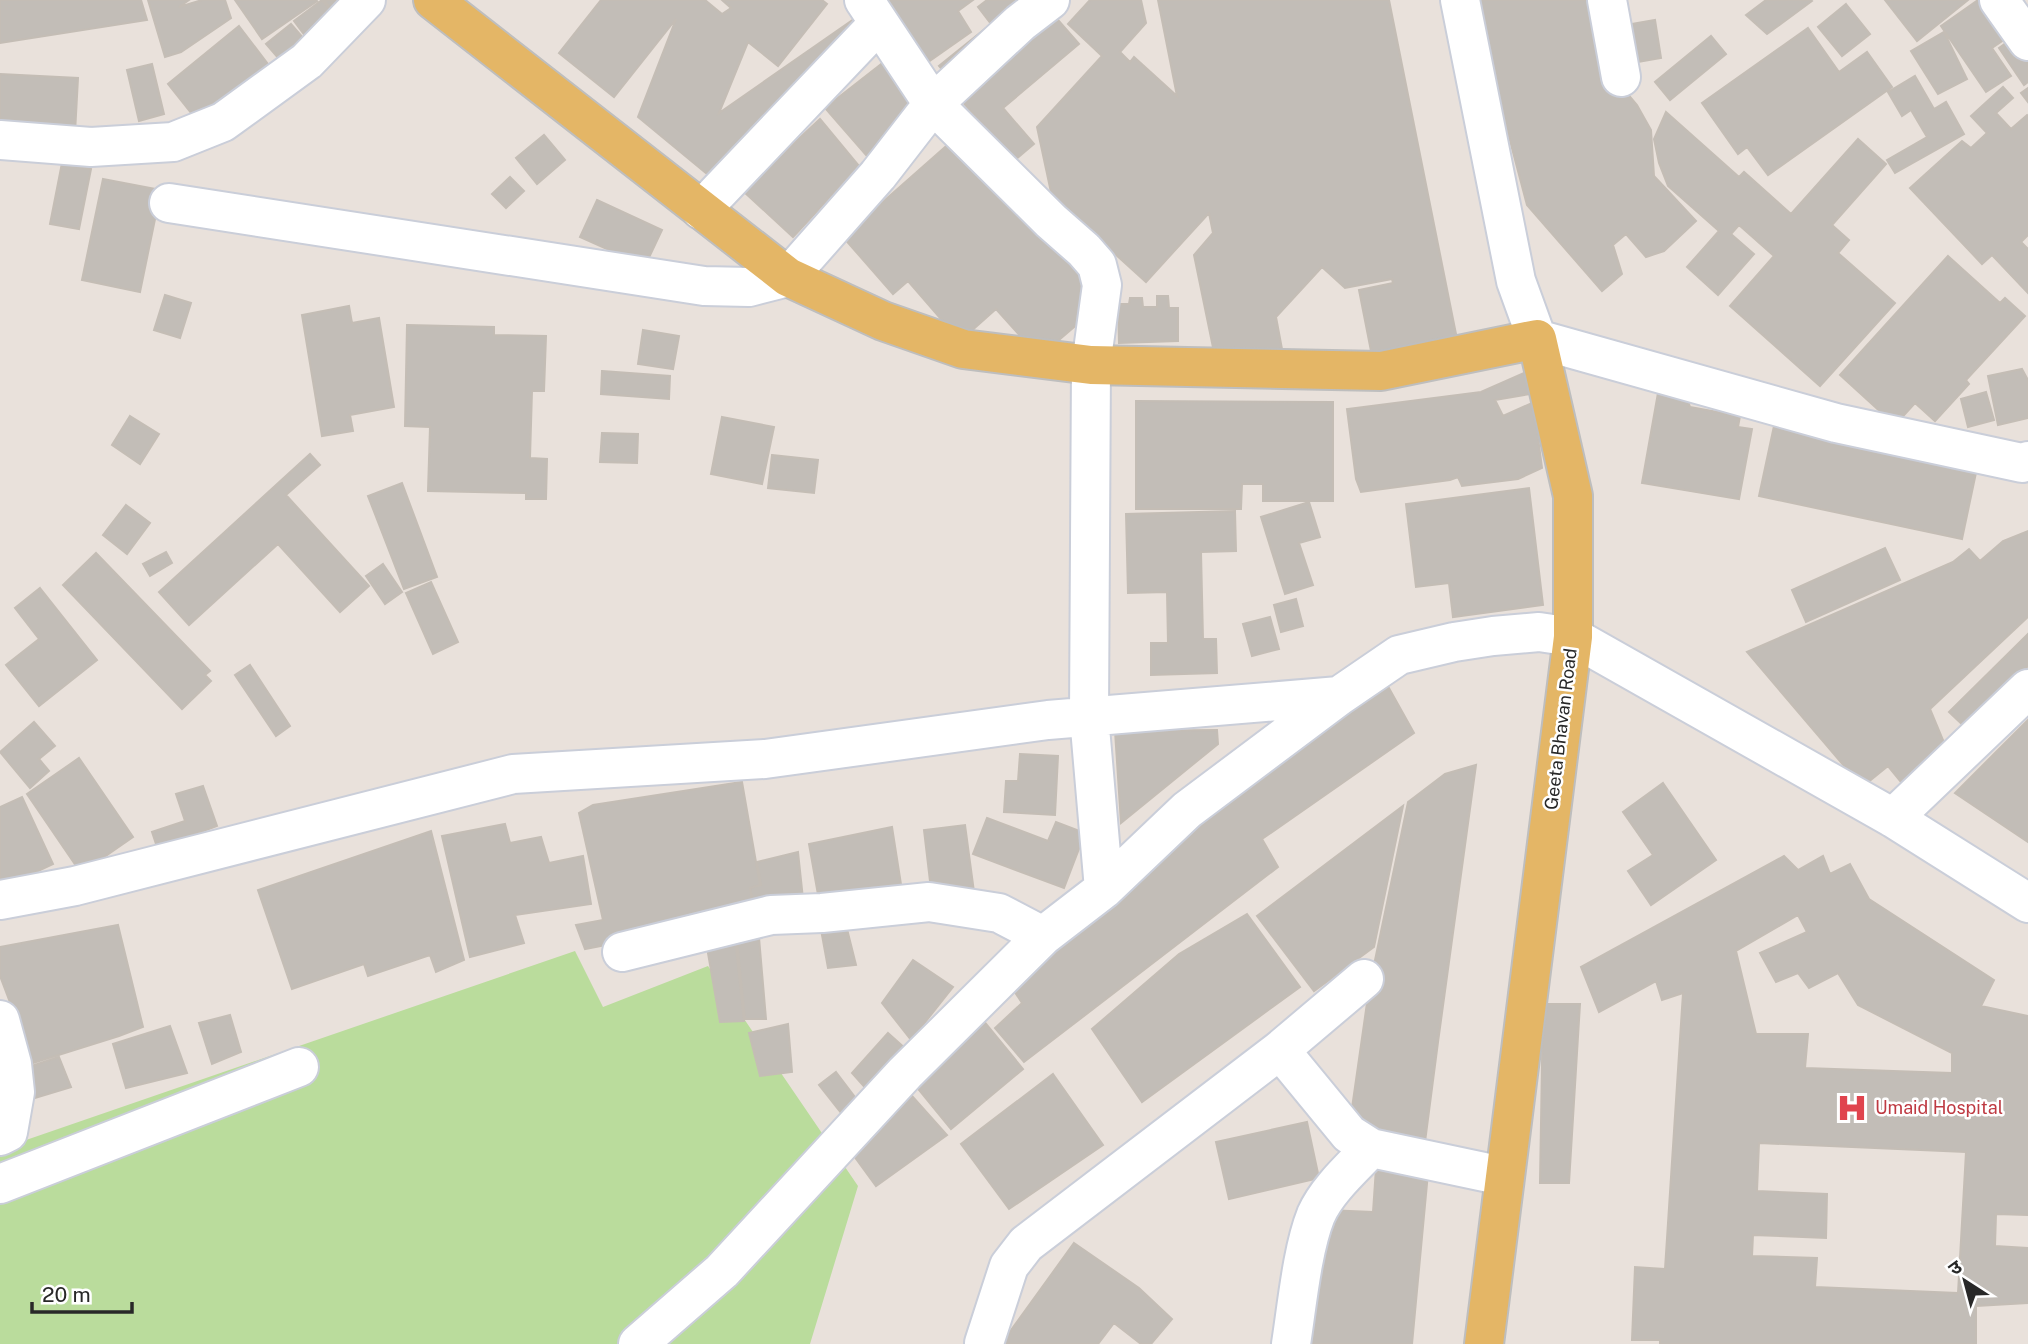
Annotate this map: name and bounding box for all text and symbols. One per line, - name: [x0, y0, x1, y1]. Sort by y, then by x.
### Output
- street label: Geeta Bhavan Road: [1540, 647, 1581, 811]
- hospital icon: Umaid Hospital: [1835, 1091, 1869, 1125]
- place label: Umaid Hospital: [1875, 1097, 2003, 1118]
- north arrow: [1930, 1246, 2000, 1316]
- text: उ: [1944, 1255, 1967, 1279]
- scale bar: [32, 1270, 131, 1314]
- text: 20 m: [42, 1282, 91, 1307]

